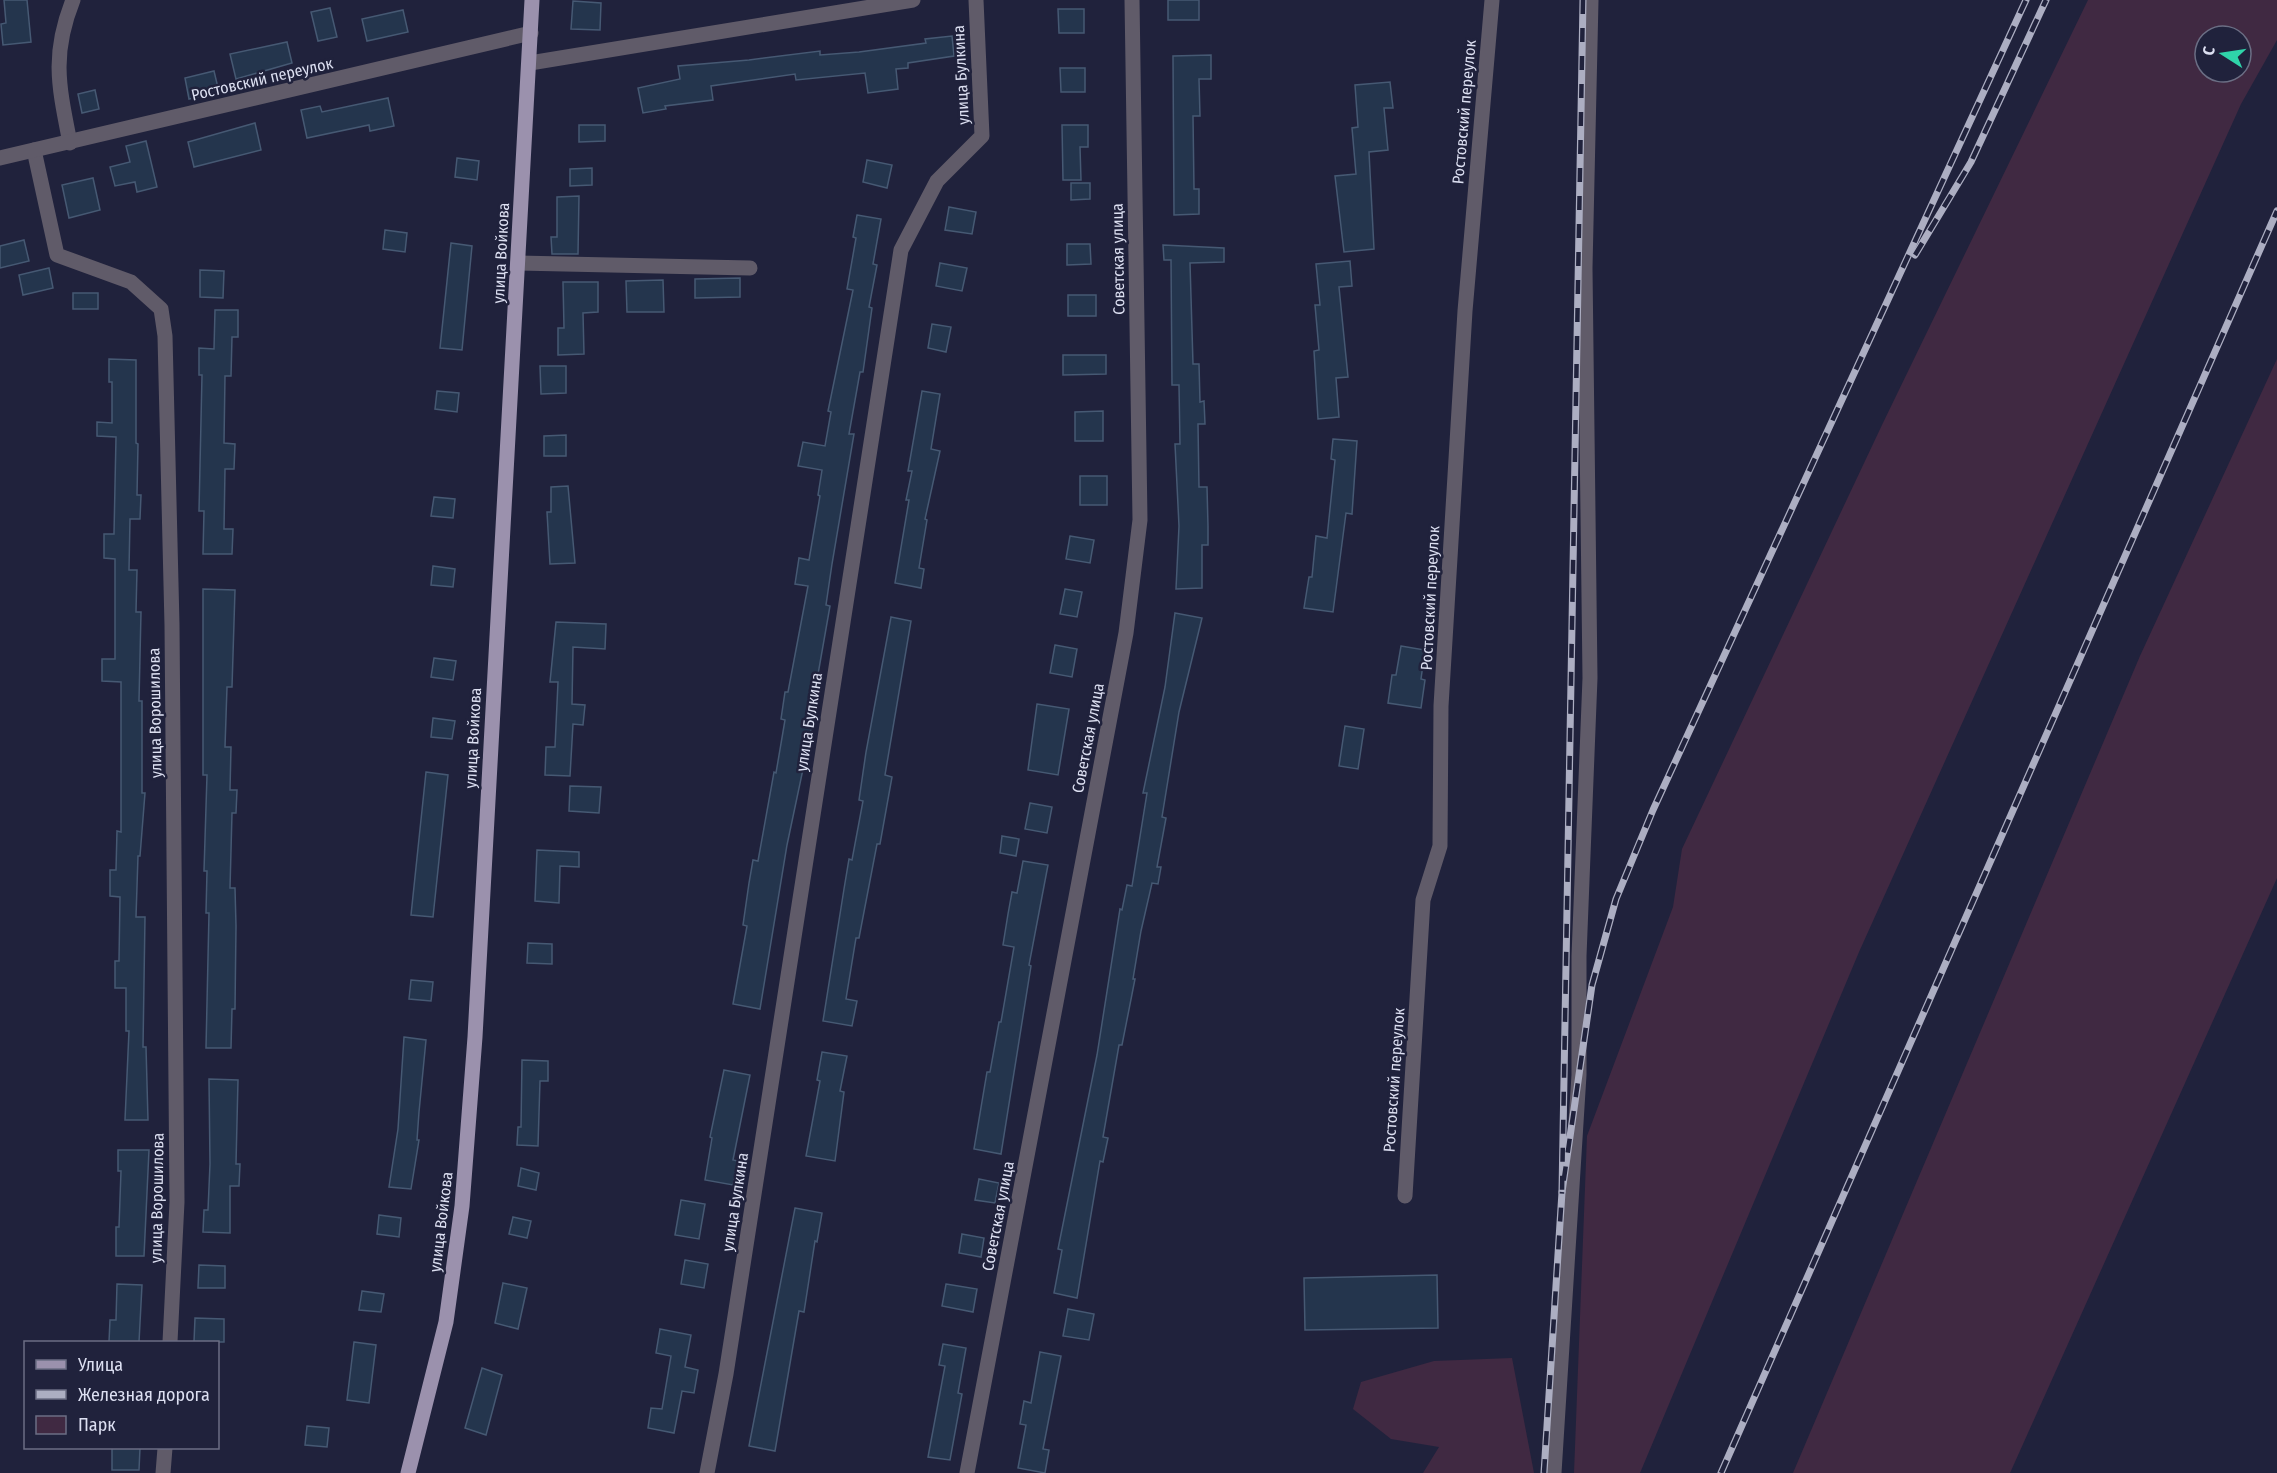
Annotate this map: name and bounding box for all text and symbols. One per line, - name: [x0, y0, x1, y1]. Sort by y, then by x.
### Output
- north arrow: [2193, 24, 2253, 84]
- street label: улица Булкина: [949, 25, 973, 125]
- street label: Ростовский переулок: [1448, 39, 1480, 185]
- text: С: [2199, 44, 2219, 57]
- street label: Ростовский переулок: [189, 53, 335, 105]
- street label: улица Войкова: [489, 202, 513, 304]
- street label: Советская улица: [1108, 203, 1128, 315]
- street label: Ростовский переулок: [1417, 525, 1443, 671]
- street label: улица Ворошилова: [144, 648, 166, 778]
- street label: улица Булкина: [792, 671, 826, 773]
- street label: Советская улица: [1068, 681, 1108, 795]
- street label: улица Войкова: [461, 687, 485, 789]
- street label: Ростовский переулок: [1379, 1007, 1409, 1153]
- street label: улица Ворошилова: [146, 1133, 168, 1263]
- street label: улица Булкина: [718, 1151, 752, 1253]
- street label: Советская улица: [978, 1159, 1018, 1273]
- street label: улица Войкова: [425, 1171, 457, 1273]
- legend: [24, 1341, 219, 1449]
- text: Улица: [77, 1354, 123, 1376]
- text: Железная дорога: [78, 1384, 210, 1406]
- text: Парк: [78, 1414, 116, 1436]

